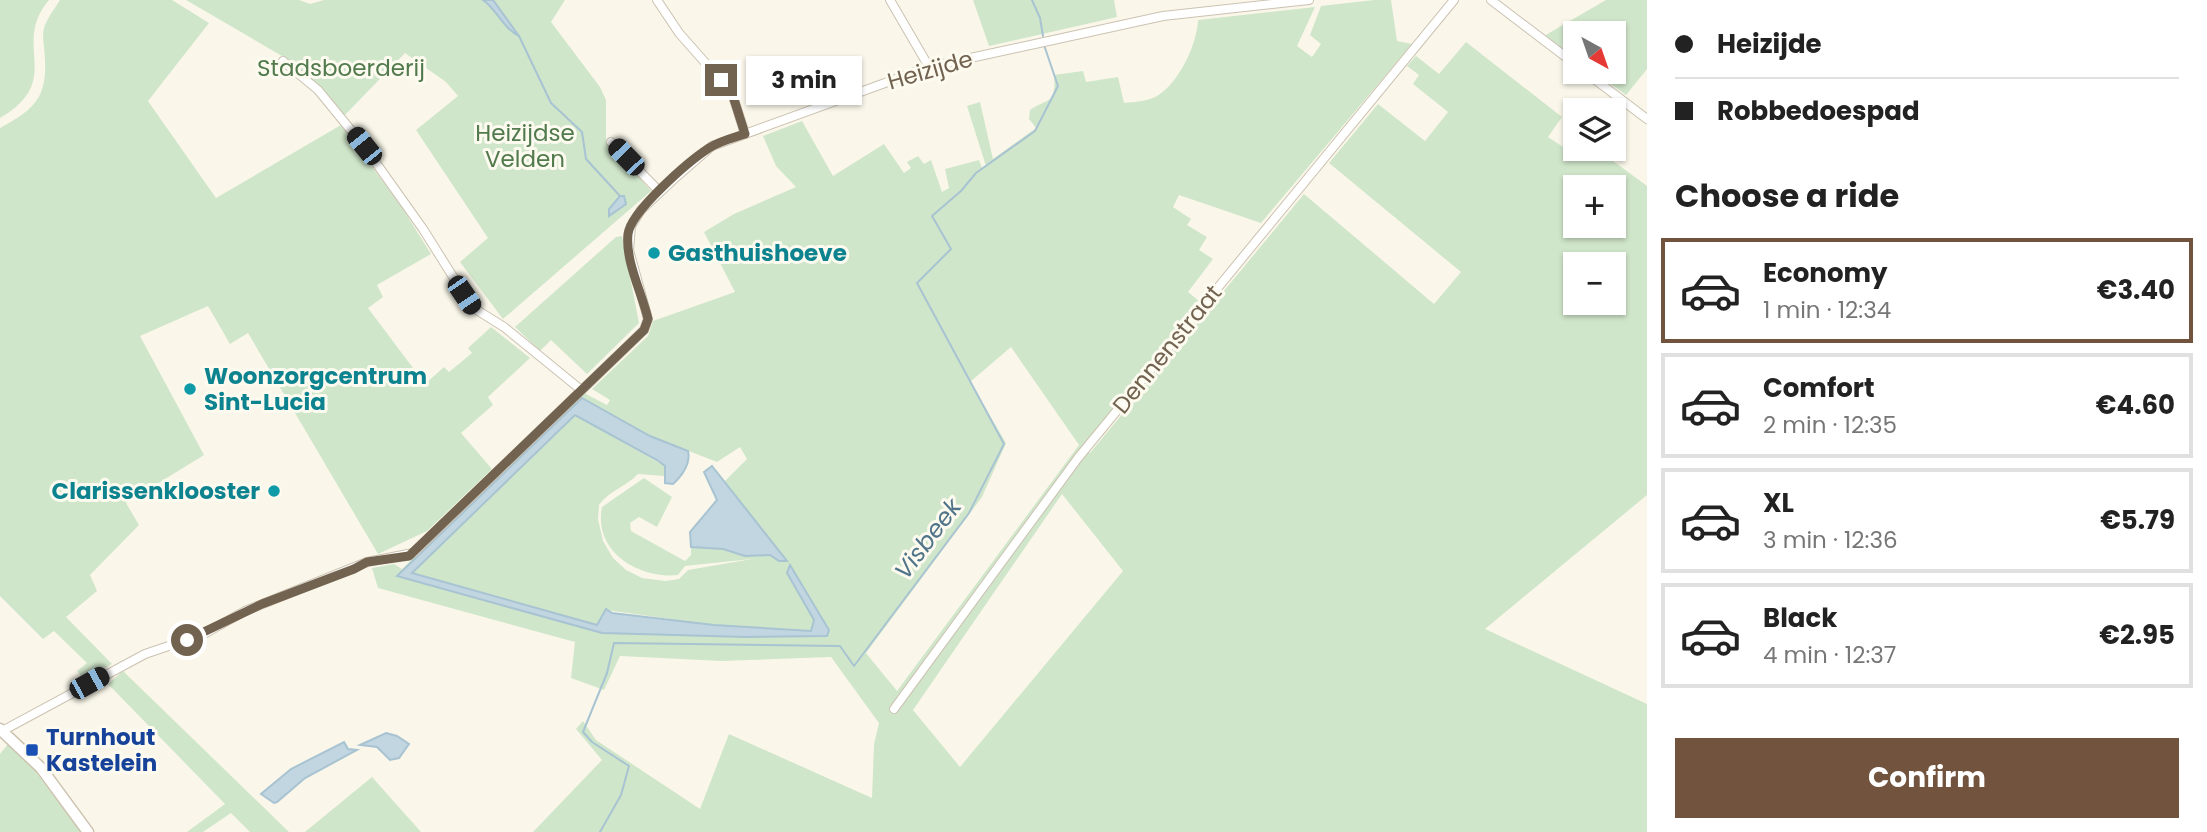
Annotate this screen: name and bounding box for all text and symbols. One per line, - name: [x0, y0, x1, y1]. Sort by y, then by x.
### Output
- north arrow: [1563, 21, 1626, 84]
- map controls: [1563, 21, 1626, 315]
- text: Heizijde: [1717, 26, 1822, 62]
- street label: Heizijde: [884, 43, 976, 97]
- park label: Stadsboerderij: [257, 52, 425, 84]
- callout: 3 min: [746, 56, 861, 104]
- route end: [705, 64, 737, 96]
- text: 3 min: [771, 64, 837, 96]
- text: Robbedoespad: [1717, 93, 1920, 129]
- button: layers: [1563, 98, 1626, 161]
- park label: Heizijdse Velden: [475, 117, 575, 175]
- car: [343, 123, 386, 169]
- car: [604, 135, 649, 179]
- text: Choose a ride: [1675, 173, 1899, 218]
- button: +: [1563, 175, 1626, 238]
- place label: Gasthuishoeve: [668, 237, 847, 269]
- marker: Gasthuishoeve: [646, 245, 662, 261]
- button: −: [1563, 252, 1626, 315]
- text: Economy: [1763, 255, 1887, 291]
- icon: car: [1679, 259, 1742, 322]
- car: [444, 272, 485, 318]
- text: €3.40: [2097, 272, 2175, 308]
- street label: Dennenstraat: [1105, 278, 1229, 420]
- text: 1 min · 12:34: [1763, 294, 1891, 326]
- place label: Woonzorgcentrum Sint-Lucia: [204, 360, 427, 418]
- text: Comfort: [1763, 370, 1875, 406]
- icon: car: [1679, 374, 1742, 437]
- marker: Woonzorgcentrum Sint-Lucia: [182, 381, 198, 397]
- text: €4.60: [2096, 387, 2175, 423]
- text: 2 min · 12:35: [1763, 409, 1897, 441]
- place label: Clarissenklooster: [52, 475, 260, 507]
- marker: Clarissenklooster: [266, 483, 282, 499]
- text: XL: [1763, 485, 1794, 521]
- icon: car: [1679, 489, 1742, 552]
- water label: Visbeek: [886, 490, 970, 586]
- text: €5.79: [2100, 502, 2175, 538]
- text: 3 min · 12:36: [1763, 524, 1898, 556]
- text: Black: [1763, 600, 1837, 636]
- icon: car: [1679, 604, 1742, 667]
- text: €2.95: [2099, 617, 2175, 653]
- route start: [171, 624, 203, 656]
- text: 4 min · 12:37: [1763, 639, 1896, 671]
- car: [66, 664, 113, 702]
- place label: Turnhout Kastelein: [46, 721, 157, 779]
- button: Confirm: [1675, 738, 2179, 818]
- marker: Turnhout Kastelein: [24, 742, 40, 758]

